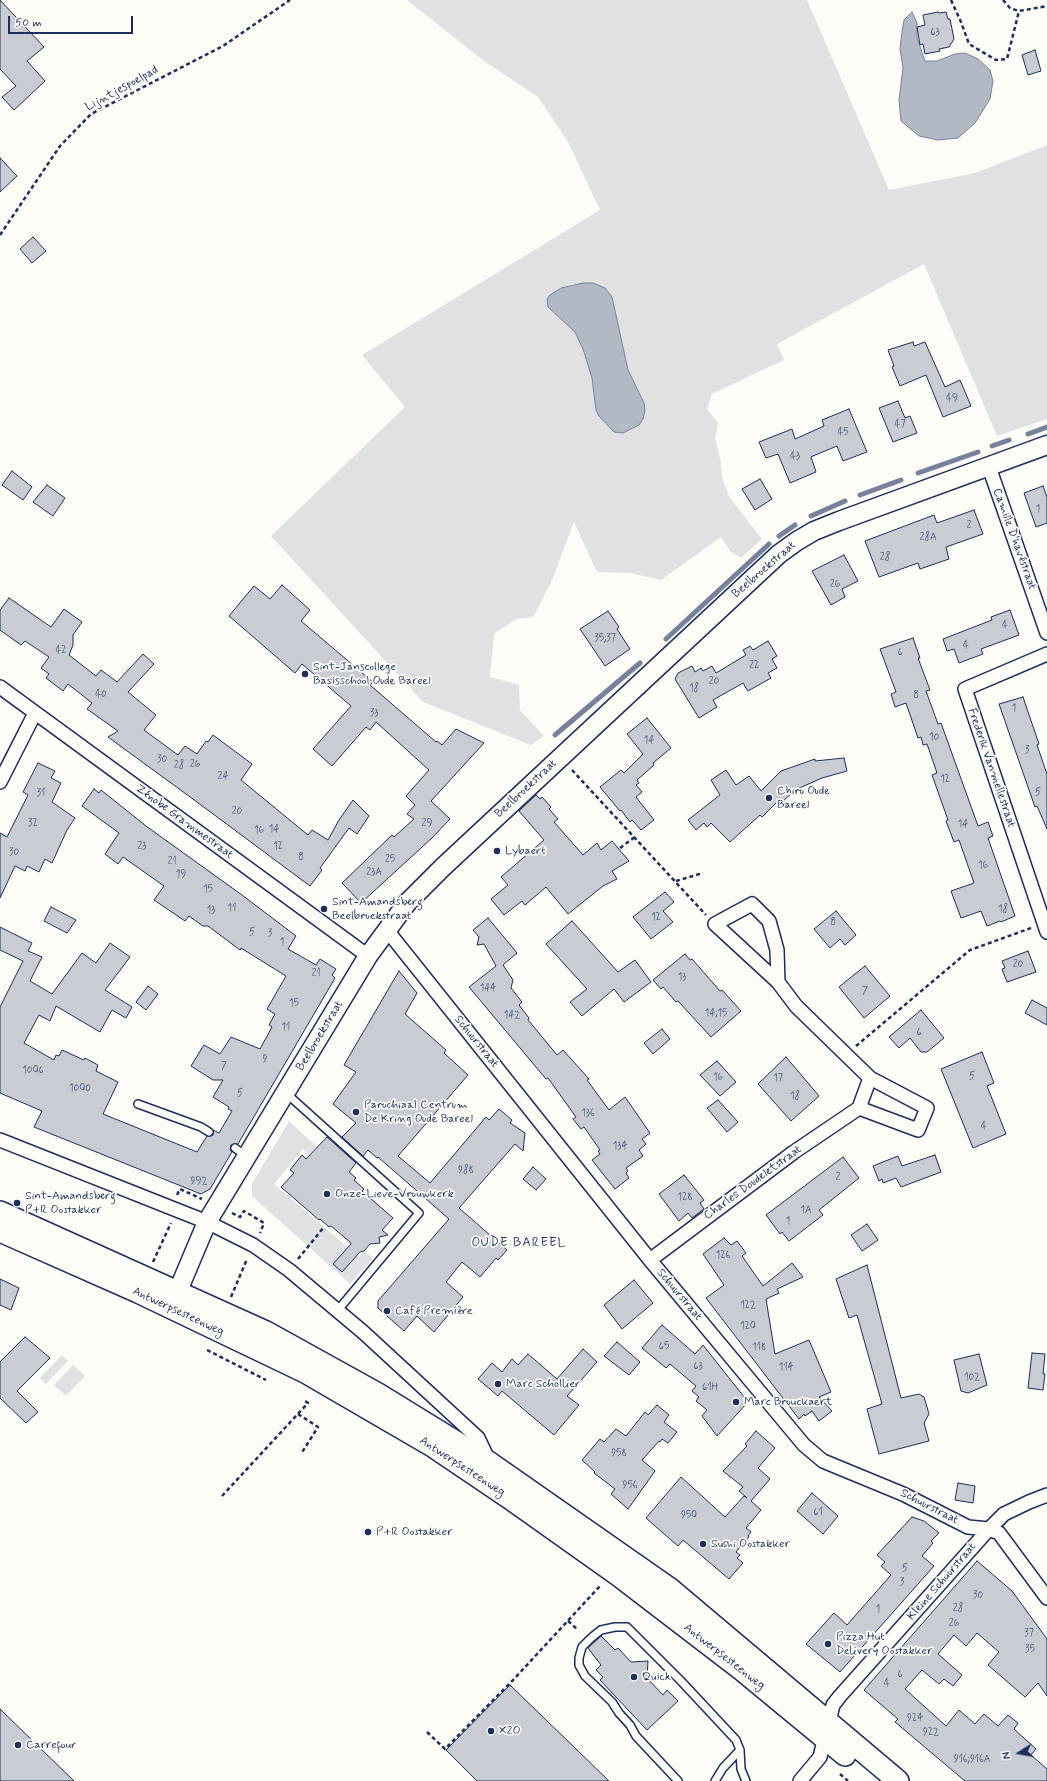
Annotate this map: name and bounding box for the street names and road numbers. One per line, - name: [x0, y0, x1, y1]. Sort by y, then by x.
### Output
- street label: Lijntjespoelpad: [83, 63, 161, 115]
- street label: Camille D'havéstraat: [989, 486, 1039, 592]
- street label: Beelbroekstraat: [729, 539, 799, 601]
- street label: Frederik Vanmellestraat: [964, 707, 1018, 829]
- street label: Beelbroekstraat: [492, 757, 560, 821]
- street label: Zénobe Grammestraat: [133, 782, 235, 862]
- street label: Beelbroekstraat: [293, 998, 347, 1074]
- street label: Schuurstraat: [451, 1013, 501, 1071]
- street label: Charles Doudeletstraat: [701, 1143, 805, 1223]
- street label: Schuurstraat: [653, 1266, 705, 1324]
- street label: Antwerpsesteenweg: [130, 1284, 226, 1340]
- street label: Antwerpsesteenweg: [416, 1434, 508, 1500]
- street label: Schuurstraat: [898, 1486, 960, 1528]
- street label: Kleine Schuurstraat: [904, 1540, 980, 1624]
- street label: Antwerpsesteenweg: [680, 1621, 768, 1693]

